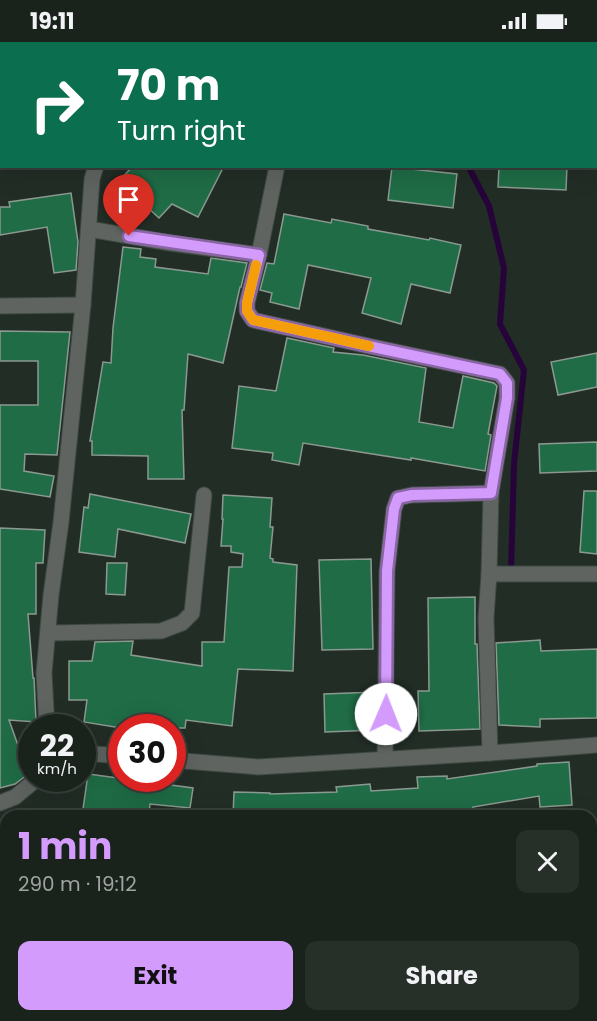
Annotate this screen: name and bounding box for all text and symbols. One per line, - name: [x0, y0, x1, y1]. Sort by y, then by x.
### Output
- text: 19:11: [30, 6, 75, 37]
- text: 70 m: [117, 56, 220, 115]
- icon: right: [18, 66, 96, 144]
- text: Turn right: [117, 112, 246, 149]
- pin: [103, 174, 154, 236]
- icon: arrive: [112, 183, 145, 216]
- position arrow: [354, 682, 418, 746]
- speed limit sign: 30: [108, 714, 186, 792]
- text: 22: [40, 724, 74, 767]
- text: km/h: [37, 758, 77, 779]
- text: 1 min: [18, 821, 112, 872]
- button: close: [516, 830, 579, 893]
- text: 290 m · 19:12: [18, 870, 137, 898]
- button: Exit: [18, 941, 293, 1010]
- button: Share: [305, 941, 579, 1010]

